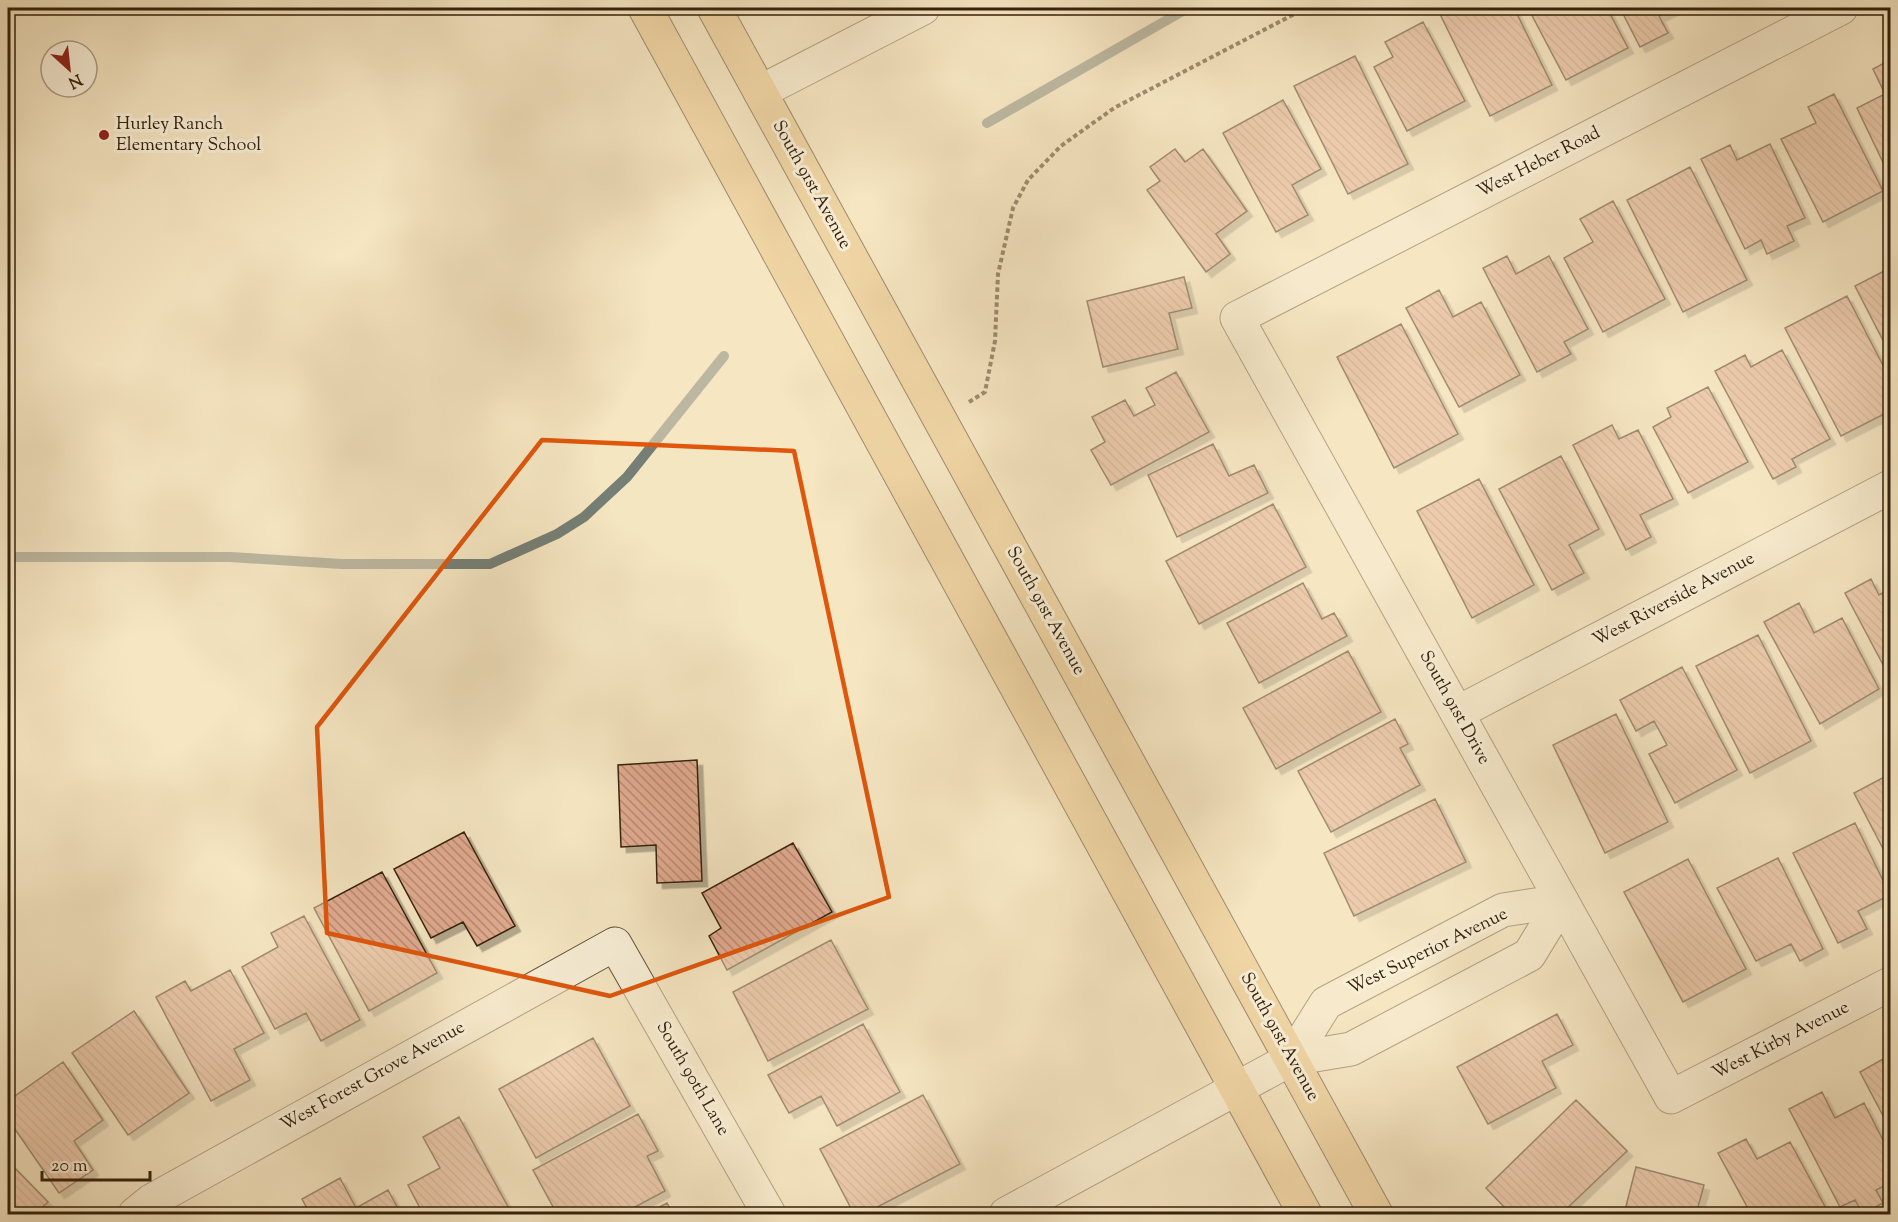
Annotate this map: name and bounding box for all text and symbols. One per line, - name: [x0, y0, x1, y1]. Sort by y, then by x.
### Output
- north arrow: [39, 39, 99, 99]
- text: N: [64, 67, 86, 93]
- place label: Hurley Ranch Elementary School: [116, 112, 261, 159]
- street label: South 91st Avenue: [765, 116, 857, 254]
- street label: West Heber Road: [1473, 121, 1605, 205]
- marker: Hurley Ranch Elementary School: [97, 128, 111, 142]
- street label: South 91st Avenue: [999, 542, 1091, 680]
- street label: West Riverside Avenue: [1588, 546, 1760, 654]
- street label: South 91st Drive: [1412, 646, 1496, 770]
- street label: West Superior Avenue: [1343, 902, 1513, 1002]
- street label: South 91st Avenue: [1233, 968, 1325, 1106]
- street label: West Kirby Avenue: [1708, 995, 1854, 1087]
- street label: West Forest Grove Avenue: [276, 1015, 470, 1139]
- street label: South 90th Lane: [649, 1017, 735, 1141]
- scale bar: [42, 1144, 150, 1182]
- text: 20 m: [51, 1154, 88, 1180]

